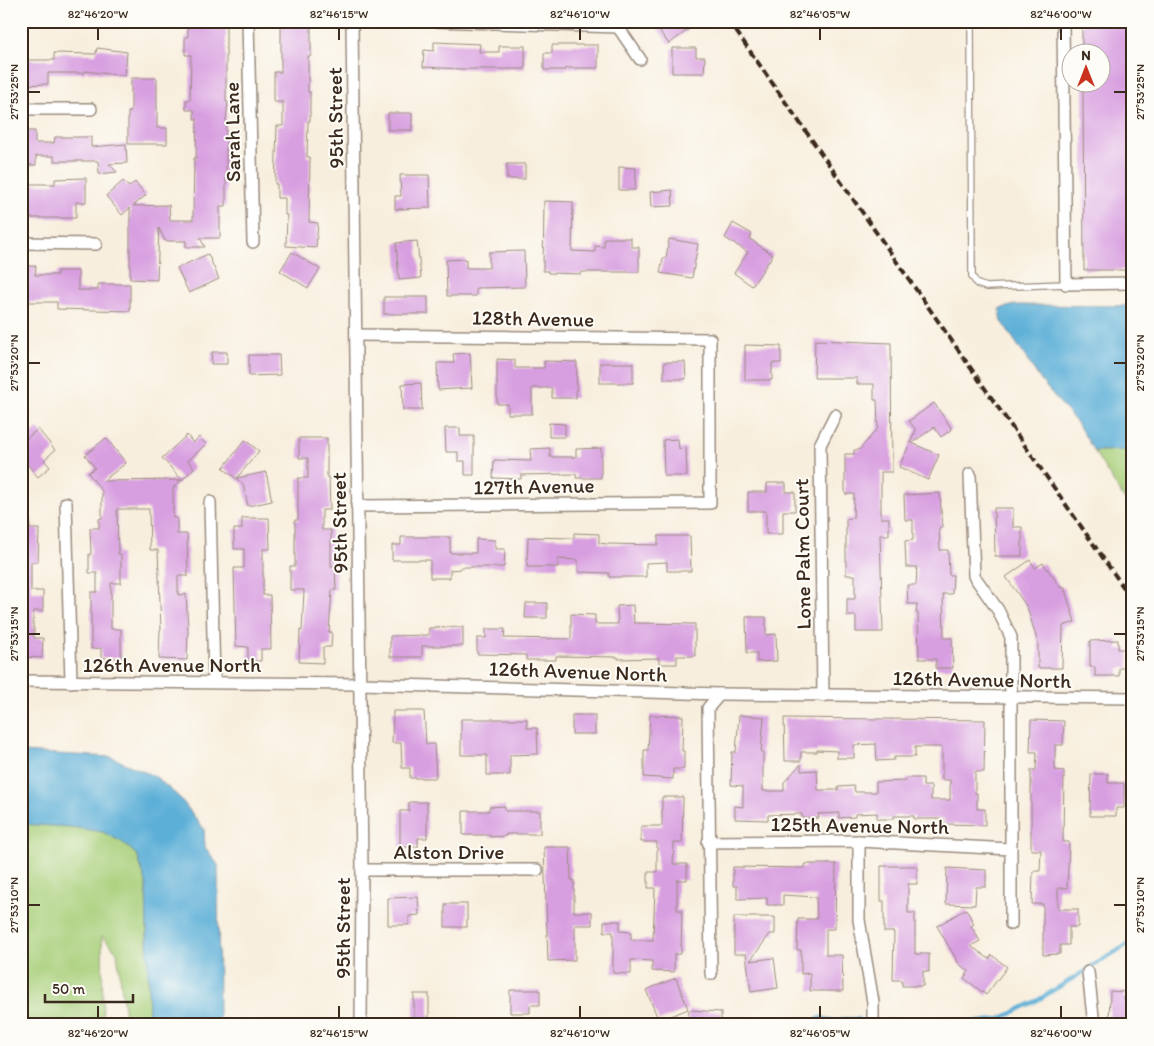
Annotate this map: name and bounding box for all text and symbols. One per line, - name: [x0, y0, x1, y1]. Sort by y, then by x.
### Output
- text: 82°46'20"W: [68, 7, 128, 21]
- text: 82°46'15"W: [310, 7, 368, 21]
- text: 82°46'10"W: [550, 7, 610, 21]
- text: 82°46'05"W: [790, 7, 850, 21]
- text: 82°46'00"W: [1030, 7, 1092, 21]
- north arrow: [1062, 42, 1112, 92]
- text: N: [1081, 47, 1091, 64]
- text: 27°53'25"N: [7, 64, 21, 120]
- text: 27°53'25"N: [1133, 64, 1147, 120]
- street label: 95th Street: [322, 67, 348, 169]
- street label: Sarah Lane: [219, 82, 245, 182]
- street label: 128th Avenue: [472, 304, 594, 332]
- text: 27°53'20"N: [7, 334, 21, 392]
- text: 27°53'20"N: [1133, 334, 1147, 392]
- street label: 95th Street: [326, 472, 352, 574]
- street label: 127th Avenue: [473, 472, 595, 500]
- street label: Lone Palm Court: [788, 478, 816, 630]
- text: 27°53'15"N: [7, 606, 21, 662]
- text: 27°53'15"N: [1133, 606, 1147, 662]
- street label: 126th Avenue North: [83, 652, 262, 677]
- street label: 126th Avenue North: [488, 655, 668, 687]
- street label: 126th Avenue North: [892, 665, 1072, 693]
- street label: 125th Avenue North: [771, 811, 950, 839]
- street label: Alston Drive: [393, 839, 505, 864]
- text: 27°53'10"N: [7, 877, 21, 933]
- street label: 95th Street: [330, 877, 355, 979]
- text: 27°53'10"N: [1133, 877, 1147, 933]
- scale bar: [45, 971, 132, 1003]
- text: 50 m: [52, 980, 85, 998]
- text: 82°46'20"W: [68, 1026, 128, 1040]
- text: 82°46'15"W: [310, 1026, 368, 1040]
- text: 82°46'10"W: [550, 1026, 610, 1040]
- text: 82°46'05"W: [790, 1026, 850, 1040]
- text: 82°46'00"W: [1030, 1026, 1092, 1040]

